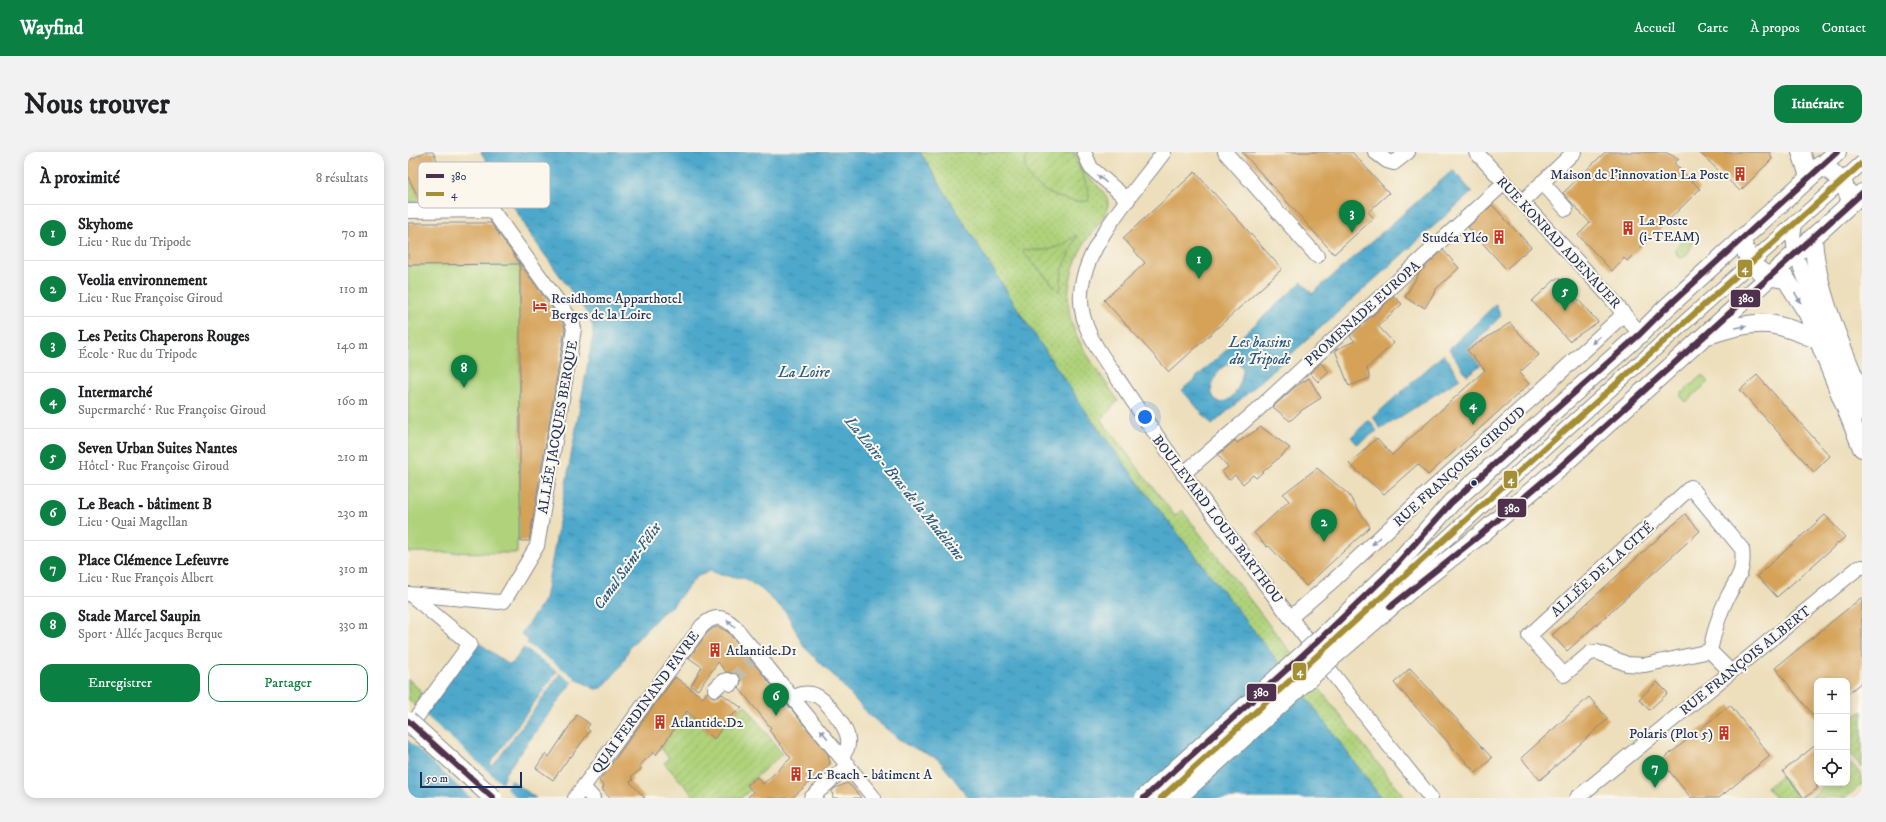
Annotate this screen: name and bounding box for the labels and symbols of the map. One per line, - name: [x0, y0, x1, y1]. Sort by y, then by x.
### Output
- legend: [418, 162, 550, 208]
- place label: Maison de l'innovation La Poste: [1550, 166, 1729, 184]
- building icon: Maison de l'innovation La Poste: [1732, 166, 1748, 182]
- text: 380: [451, 170, 467, 184]
- street label: RUE KONRAD ADENAUER: [1492, 173, 1625, 313]
- one-way arrow: [1097, 175, 1108, 184]
- text: 4: [451, 188, 458, 202]
- pin: 3: [1339, 200, 1365, 233]
- place label: La Poste (i-TEAM): [1639, 212, 1700, 246]
- building icon: La Poste (i-TEAM): [1620, 220, 1636, 236]
- place label: Studéa Yléo: [1422, 229, 1488, 247]
- building icon: Studéa Yléo: [1491, 229, 1507, 245]
- pin: 1: [1186, 246, 1212, 279]
- street label: PROMENADE EUROPA: [1301, 256, 1425, 370]
- line badge: 4: [1737, 259, 1753, 278]
- text: 4: [1741, 262, 1749, 276]
- pin: 5: [1552, 278, 1578, 311]
- line badge: 380: [1730, 289, 1761, 308]
- place label: Residhome Apparthotel Berges de la Loire: [551, 290, 683, 324]
- text: 380: [1738, 292, 1754, 306]
- one-way arrow: [1794, 293, 1802, 303]
- hotel icon: Residhome Apparthotel Berges de la Loire: [532, 298, 548, 314]
- one-way arrow: [1735, 323, 1747, 329]
- water label: Les bassins du Tripode: [1228, 333, 1291, 369]
- one-way arrow: [1591, 335, 1601, 345]
- street label: ALLÉE JACQUES BERQUE: [534, 339, 582, 515]
- pin: 8: [451, 355, 477, 388]
- water label: La Loire: [777, 363, 831, 382]
- pin: 4: [1460, 392, 1486, 425]
- street label: RUE FRANÇOISE GIROUD: [1390, 403, 1530, 531]
- your location: [1135, 407, 1155, 427]
- water label: La Loire - Bras de la Madeleine: [840, 412, 969, 565]
- street label: BOULEVARD LOUIS BARTHOU: [1148, 432, 1287, 608]
- line badge: 4: [1503, 470, 1518, 489]
- text: 4: [1507, 473, 1515, 487]
- unlabelled marker: [1469, 478, 1479, 488]
- line badge: 380: [1497, 498, 1527, 518]
- text: 380: [1504, 502, 1520, 516]
- pin: 2: [1311, 509, 1337, 542]
- water label: Canal Saint-Félix: [590, 518, 666, 613]
- street label: ALLÉE DE LA CITÉ: [1547, 519, 1658, 621]
- one-way arrow: [1371, 537, 1381, 546]
- street label: RUE FRANÇOIS ALBERT: [1676, 602, 1815, 719]
- one-way arrow: [727, 620, 736, 629]
- street label: QUAI FERDINAND FAVRE: [588, 628, 704, 778]
- building icon: Atlantide.D1: [707, 642, 723, 658]
- place label: Atlantide.D1: [726, 642, 797, 660]
- line badge: 4: [1292, 662, 1307, 681]
- text: 4: [1296, 665, 1304, 679]
- pin: 6: [763, 683, 789, 716]
- line badge: 380: [1246, 683, 1277, 702]
- text: 380: [1253, 686, 1269, 700]
- building icon: Atlantide.D2: [652, 714, 668, 730]
- place label: Atlantide.D2: [671, 714, 743, 732]
- place label: Polaris (Plot 5): [1629, 725, 1713, 743]
- building icon: Polaris (Plot 5): [1716, 725, 1732, 741]
- one-way arrow: [820, 729, 828, 740]
- pin: 7: [1642, 755, 1668, 788]
- building icon: Le Beach - bâtiment A: [788, 766, 804, 782]
- place label: Le Beach - bâtiment A: [807, 766, 933, 784]
- scale bar: [420, 770, 522, 789]

